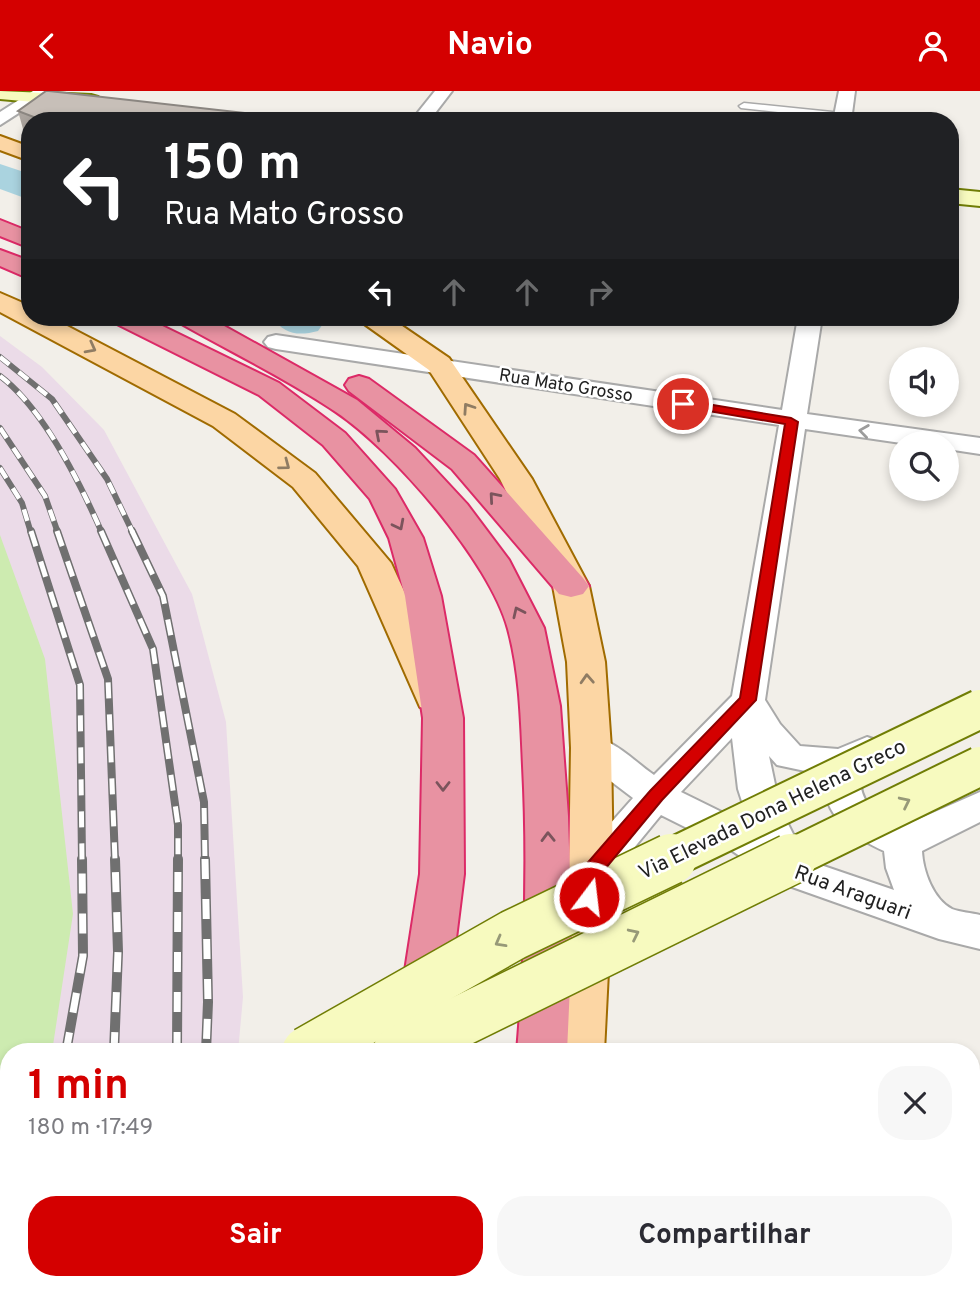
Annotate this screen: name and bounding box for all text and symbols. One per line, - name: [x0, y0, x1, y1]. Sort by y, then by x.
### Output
- text: Navio: [447, 26, 533, 66]
- icon: back: [28, 27, 66, 65]
- icon: person: [914, 27, 952, 65]
- text: 150 m: [164, 135, 301, 197]
- icon: left: [49, 140, 140, 231]
- text: Rua Mato Grosso: [164, 196, 404, 236]
- icon: left: [362, 273, 400, 311]
- icon: ahead: [435, 273, 473, 311]
- icon: ahead: [508, 273, 546, 311]
- icon: right: [581, 273, 619, 311]
- one-way arrow: [83, 340, 96, 354]
- map controls: [889, 347, 959, 501]
- button: sound: [889, 347, 959, 417]
- street label: Rua Mato Grosso: [497, 365, 634, 408]
- pin: [653, 374, 713, 434]
- icon: arrive: [664, 385, 702, 423]
- one-way arrow: [464, 403, 476, 416]
- one-way arrow: [858, 424, 870, 439]
- one-way arrow: [376, 430, 389, 442]
- button: search: [889, 431, 959, 501]
- one-way arrow: [277, 457, 290, 470]
- one-way arrow: [490, 493, 502, 506]
- one-way arrow: [391, 518, 404, 530]
- one-way arrow: [512, 607, 526, 619]
- one-way arrow: [580, 674, 595, 685]
- street label: Via Elevada Dona Helena Greco: [635, 734, 911, 887]
- one-way arrow: [435, 781, 451, 792]
- one-way arrow: [898, 797, 910, 811]
- one-way arrow: [540, 831, 556, 841]
- position arrow: [552, 860, 626, 934]
- street label: Rua Araguari: [790, 860, 915, 927]
- one-way arrow: [627, 929, 639, 943]
- one-way arrow: [495, 934, 507, 947]
- text: 1 min: [28, 1061, 129, 1114]
- button: close: [878, 1066, 952, 1140]
- text: 180 m · 17:49: [28, 1114, 153, 1143]
- button: Sair: [28, 1196, 483, 1276]
- button: Compartilhar: [497, 1196, 952, 1276]

